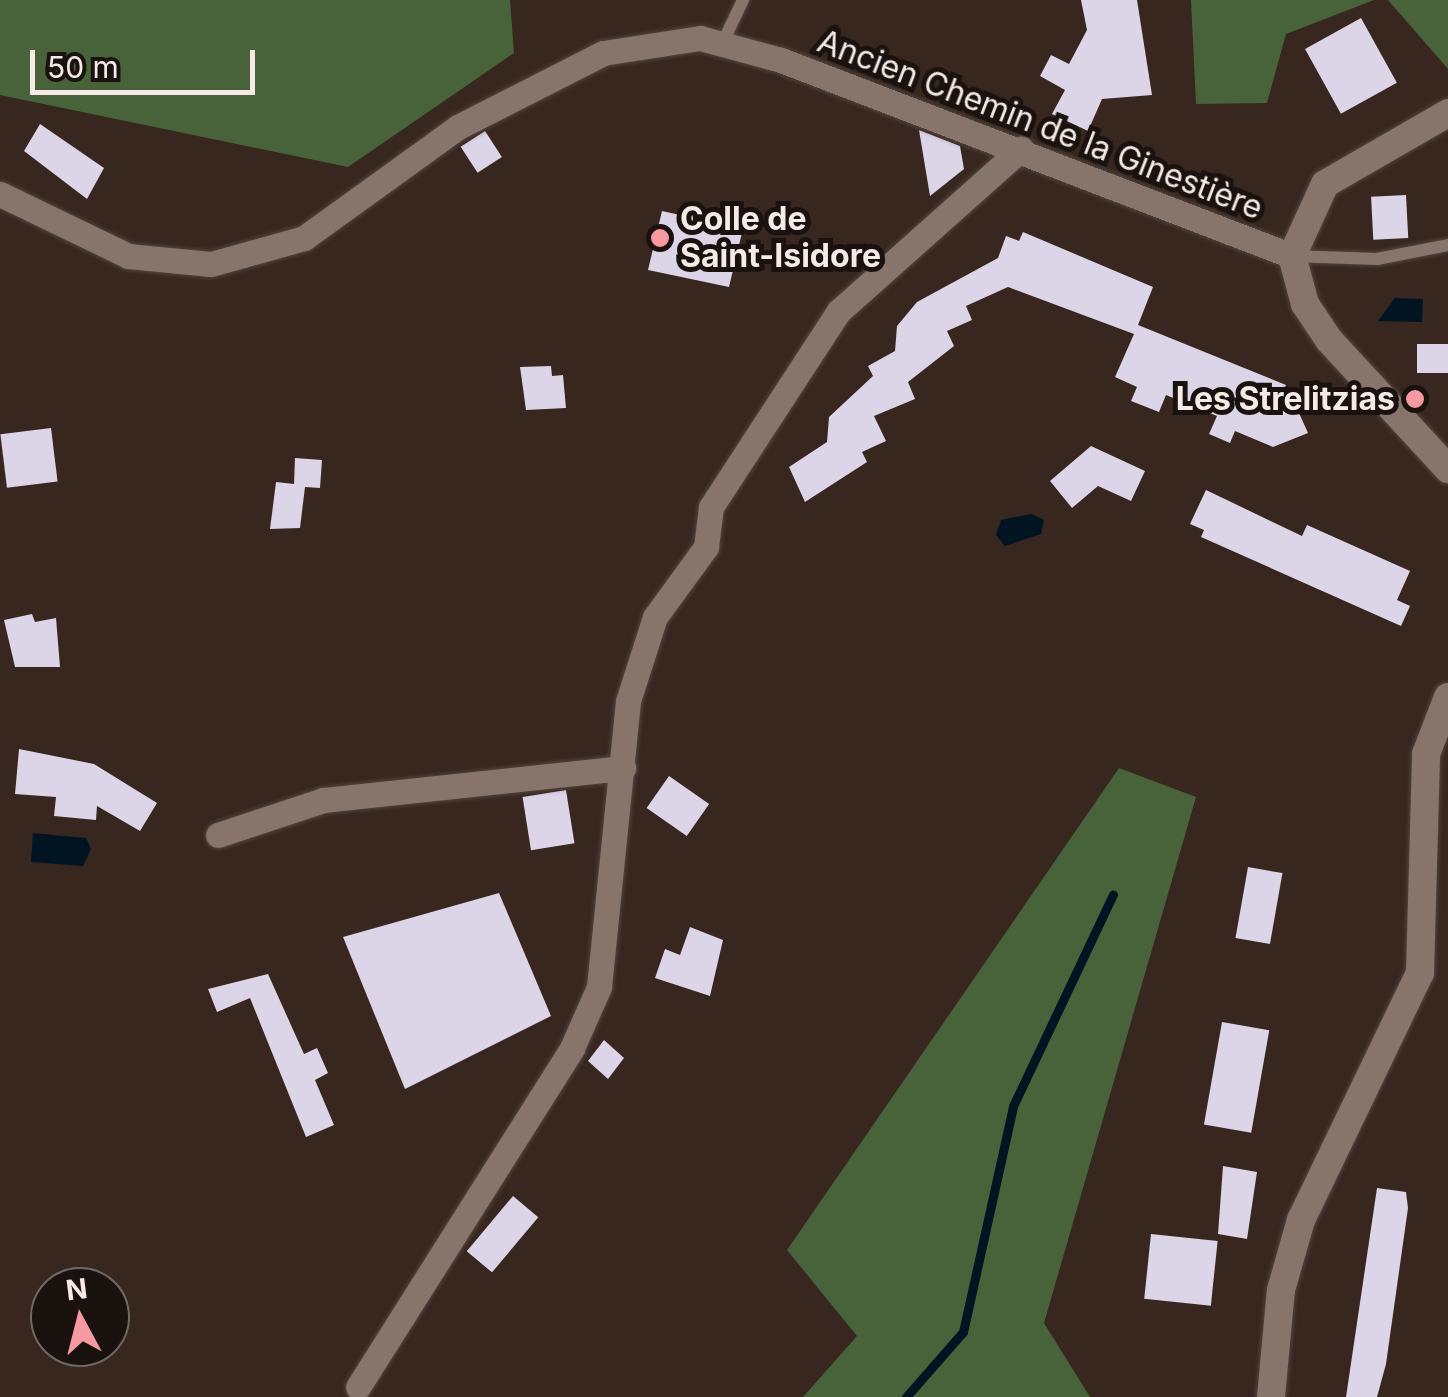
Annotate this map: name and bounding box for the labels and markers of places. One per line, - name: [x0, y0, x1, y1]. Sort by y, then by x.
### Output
- place label: Colle de Saint-Isidore: [680, 201, 881, 276]
- marker: Colle de Saint-Isidore: [649, 227, 671, 249]
- place label: Les Strelitzias: [1176, 380, 1395, 418]
- marker: Les Strelitzias: [1404, 388, 1426, 410]

